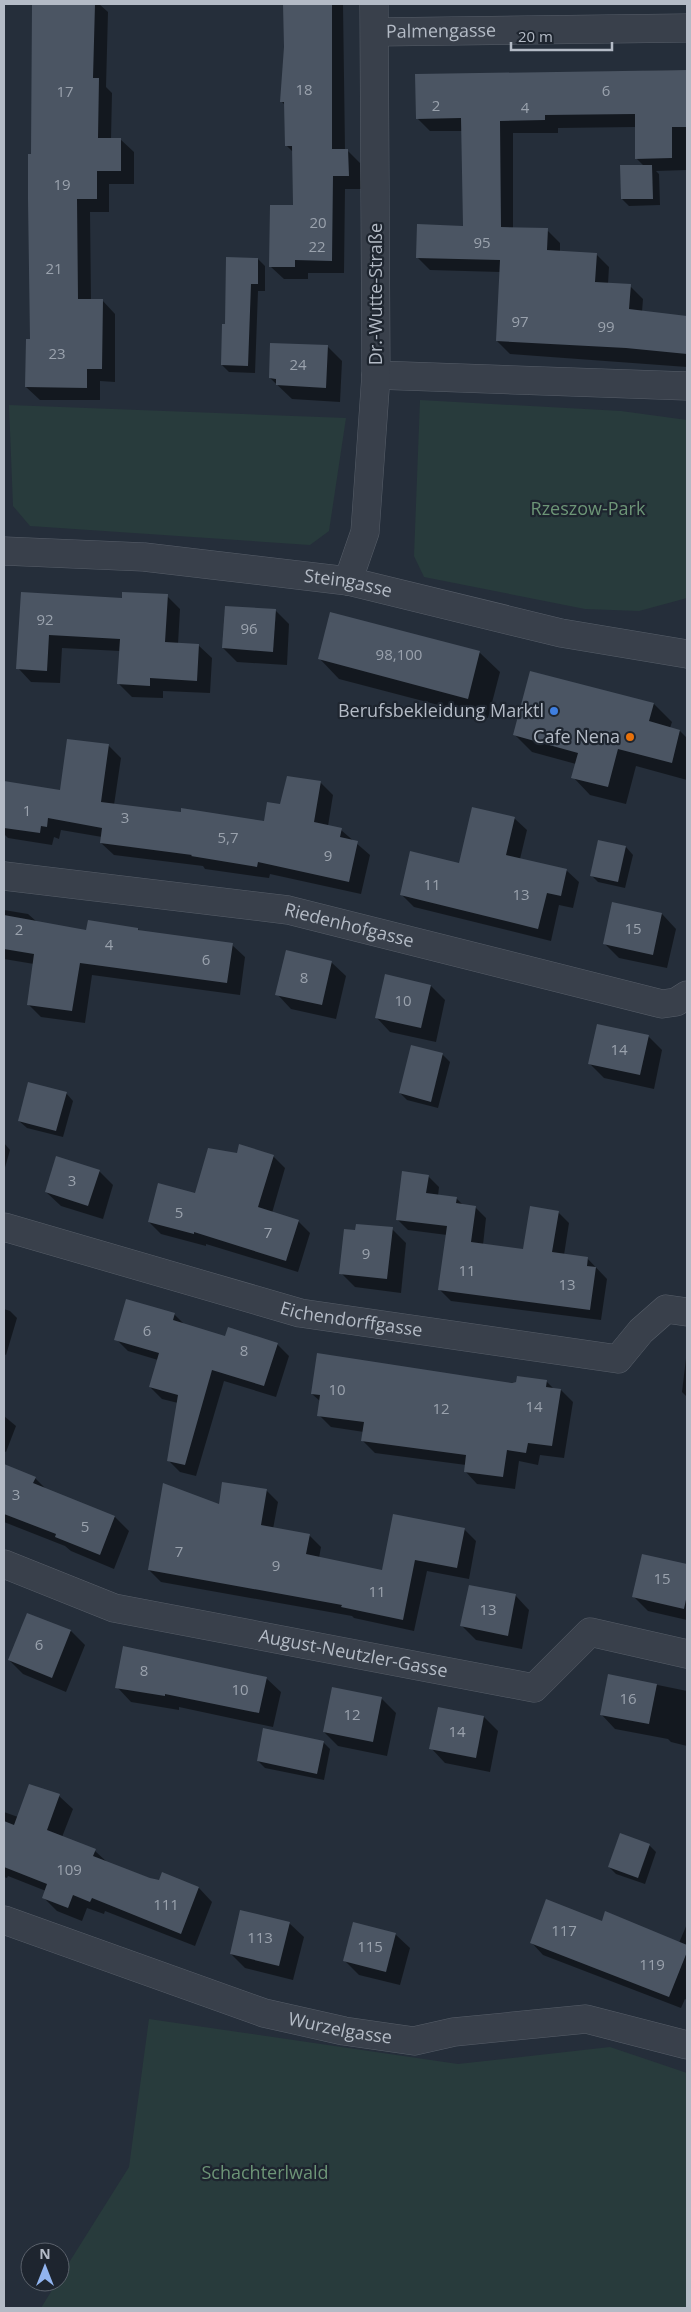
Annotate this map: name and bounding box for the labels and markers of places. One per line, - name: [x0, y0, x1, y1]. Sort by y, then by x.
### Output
- place label: Berufsbekleidung Marktl: [338, 698, 544, 722]
- marker: Berufsbekleidung Marktl: [548, 705, 560, 717]
- place label: Cafe Nena: [533, 724, 620, 748]
- marker: Cafe Nena: [624, 731, 636, 743]

